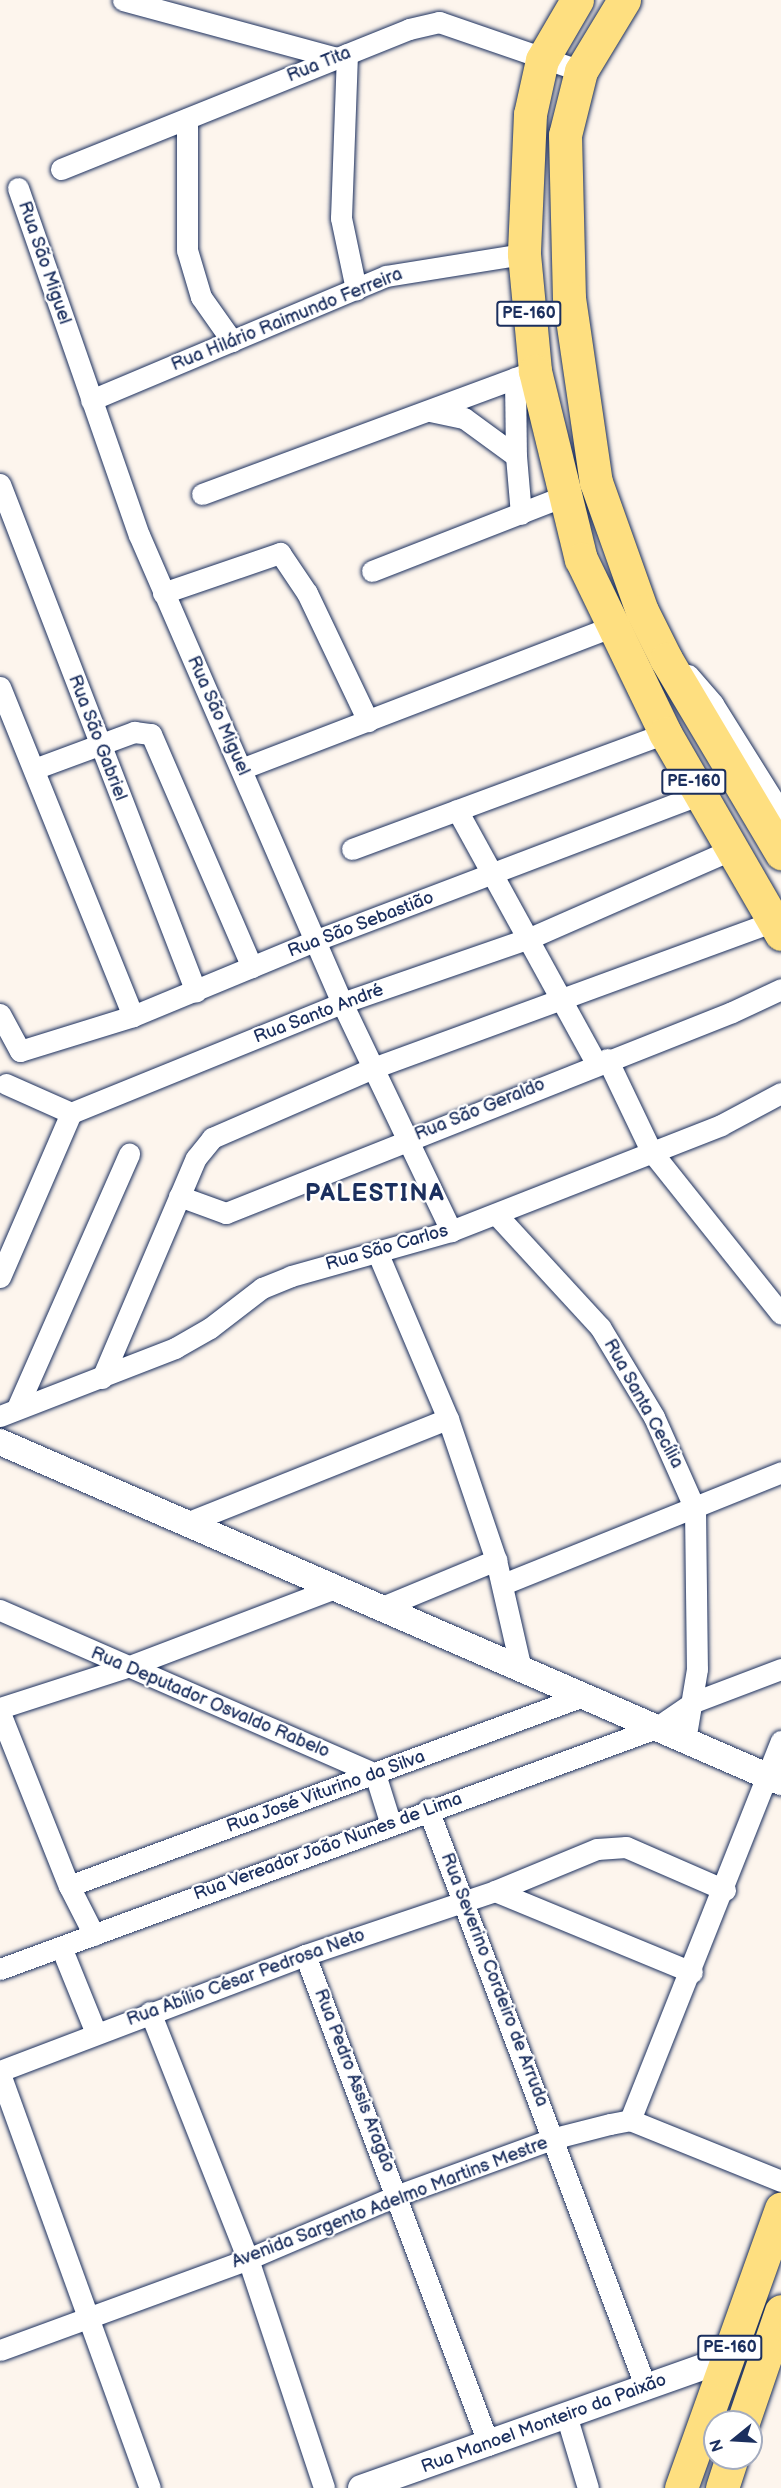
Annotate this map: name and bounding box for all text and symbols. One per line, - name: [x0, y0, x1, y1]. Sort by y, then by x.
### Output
- street label: Rua Tita: [284, 42, 354, 88]
- street label: Rua São Miguel: [13, 199, 75, 327]
- street label: Rua Hilário Raimundo Ferreira: [168, 264, 406, 376]
- road number: PE-160: [496, 301, 562, 327]
- street label: Rua São Miguel: [182, 653, 254, 779]
- street label: Rua São Gabriel: [63, 672, 131, 804]
- road number: PE-160: [661, 769, 727, 795]
- street label: Rua São Sebastião: [285, 887, 437, 963]
- street label: Rua Santo André: [251, 979, 387, 1049]
- street label: Rua São Geraldo: [411, 1074, 549, 1146]
- district label: PALESTINA: [305, 1180, 445, 1208]
- street label: Rua São Carlos: [323, 1220, 451, 1276]
- street label: Rua Santa Cecília: [598, 1335, 688, 1473]
- street label: Rua Deputador Osvaldo Rabelo: [87, 1643, 333, 1763]
- street label: Rua José Viturino da Silva: [223, 1746, 429, 1838]
- street label: Rua Vereador João Nunes de Lima: [190, 1788, 466, 1906]
- street label: Rua Severino Cordeiro de Arruda: [435, 1850, 553, 2110]
- street label: Rua Abílio César Pedrosa Neto: [124, 1925, 368, 2031]
- street label: Rua Pedro Assis Aragão: [309, 1986, 399, 2176]
- street label: Avenida Sargento Adelmo Martins Mestre: [229, 2133, 551, 2273]
- road number: PE-160: [697, 2335, 763, 2361]
- street label: Rua Manoel Monteiro da Paixão: [418, 2370, 670, 2478]
- north arrow: [703, 2410, 763, 2470]
- text: N: [706, 2436, 728, 2454]

